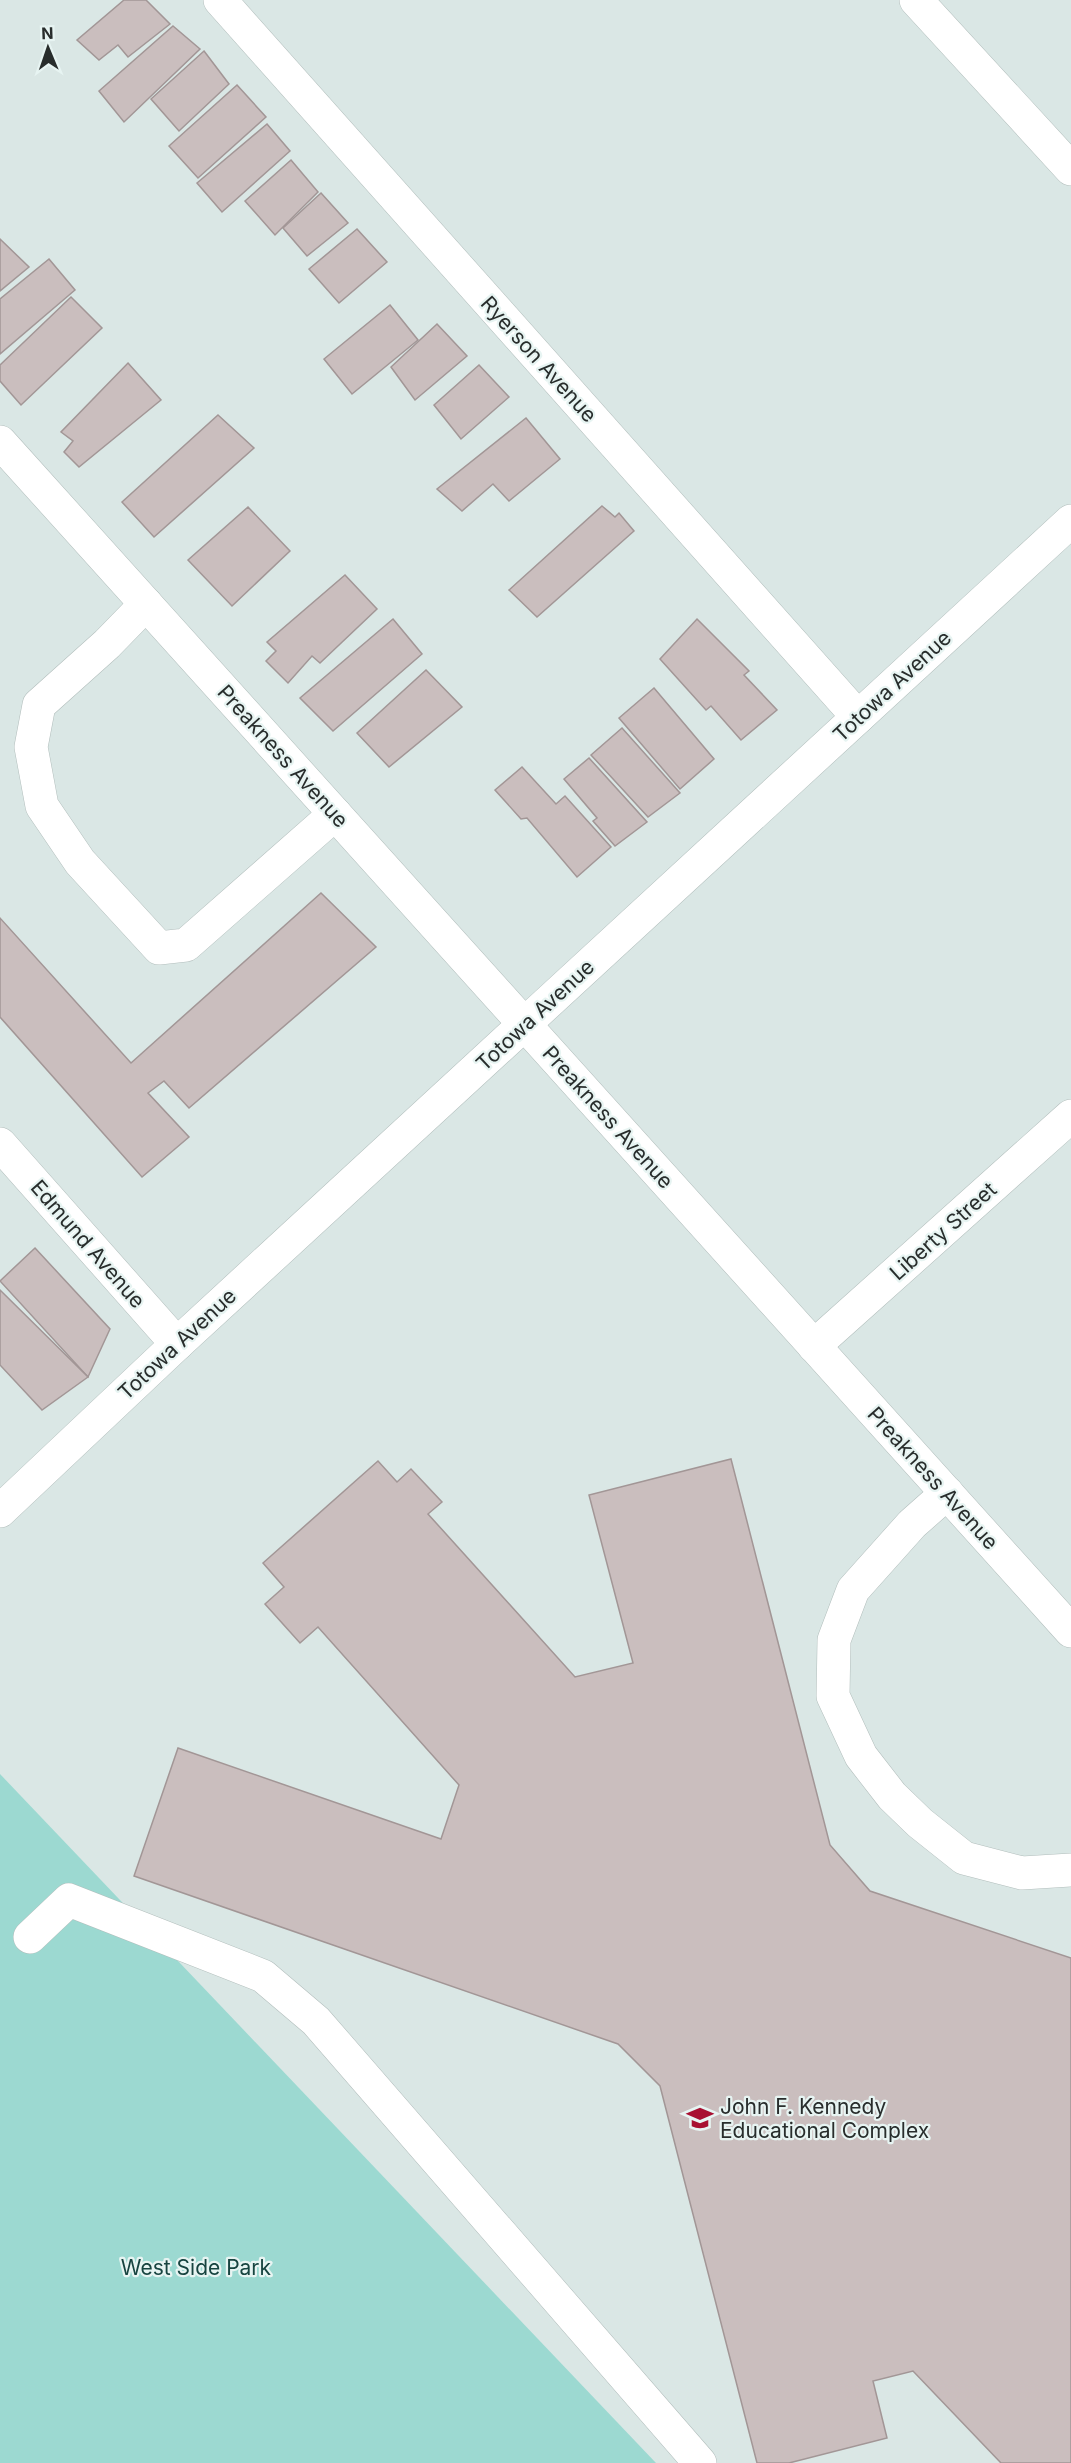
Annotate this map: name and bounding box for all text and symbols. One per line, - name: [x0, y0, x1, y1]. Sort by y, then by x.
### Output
- north arrow: [18, 18, 78, 78]
- text: N: [41, 23, 54, 43]
- street label: Ryerson Avenue: [476, 291, 602, 427]
- street label: Totowa Avenue: [828, 625, 956, 747]
- street label: Preakness Avenue: [212, 680, 354, 832]
- street label: Totowa Avenue: [471, 954, 599, 1076]
- street label: Preakness Avenue: [537, 1041, 679, 1193]
- street label: Edmund Avenue: [26, 1175, 150, 1313]
- street label: Liberty Street: [885, 1177, 1001, 1285]
- street label: Totowa Avenue: [113, 1283, 241, 1405]
- street label: Preakness Avenue: [862, 1402, 1004, 1554]
- place label: John F. Kennedy Educational Complex: [720, 2094, 929, 2143]
- school or university icon: John F. Kennedy Educational Complex: [685, 2103, 715, 2133]
- park label: West Side Park: [121, 2255, 272, 2280]

